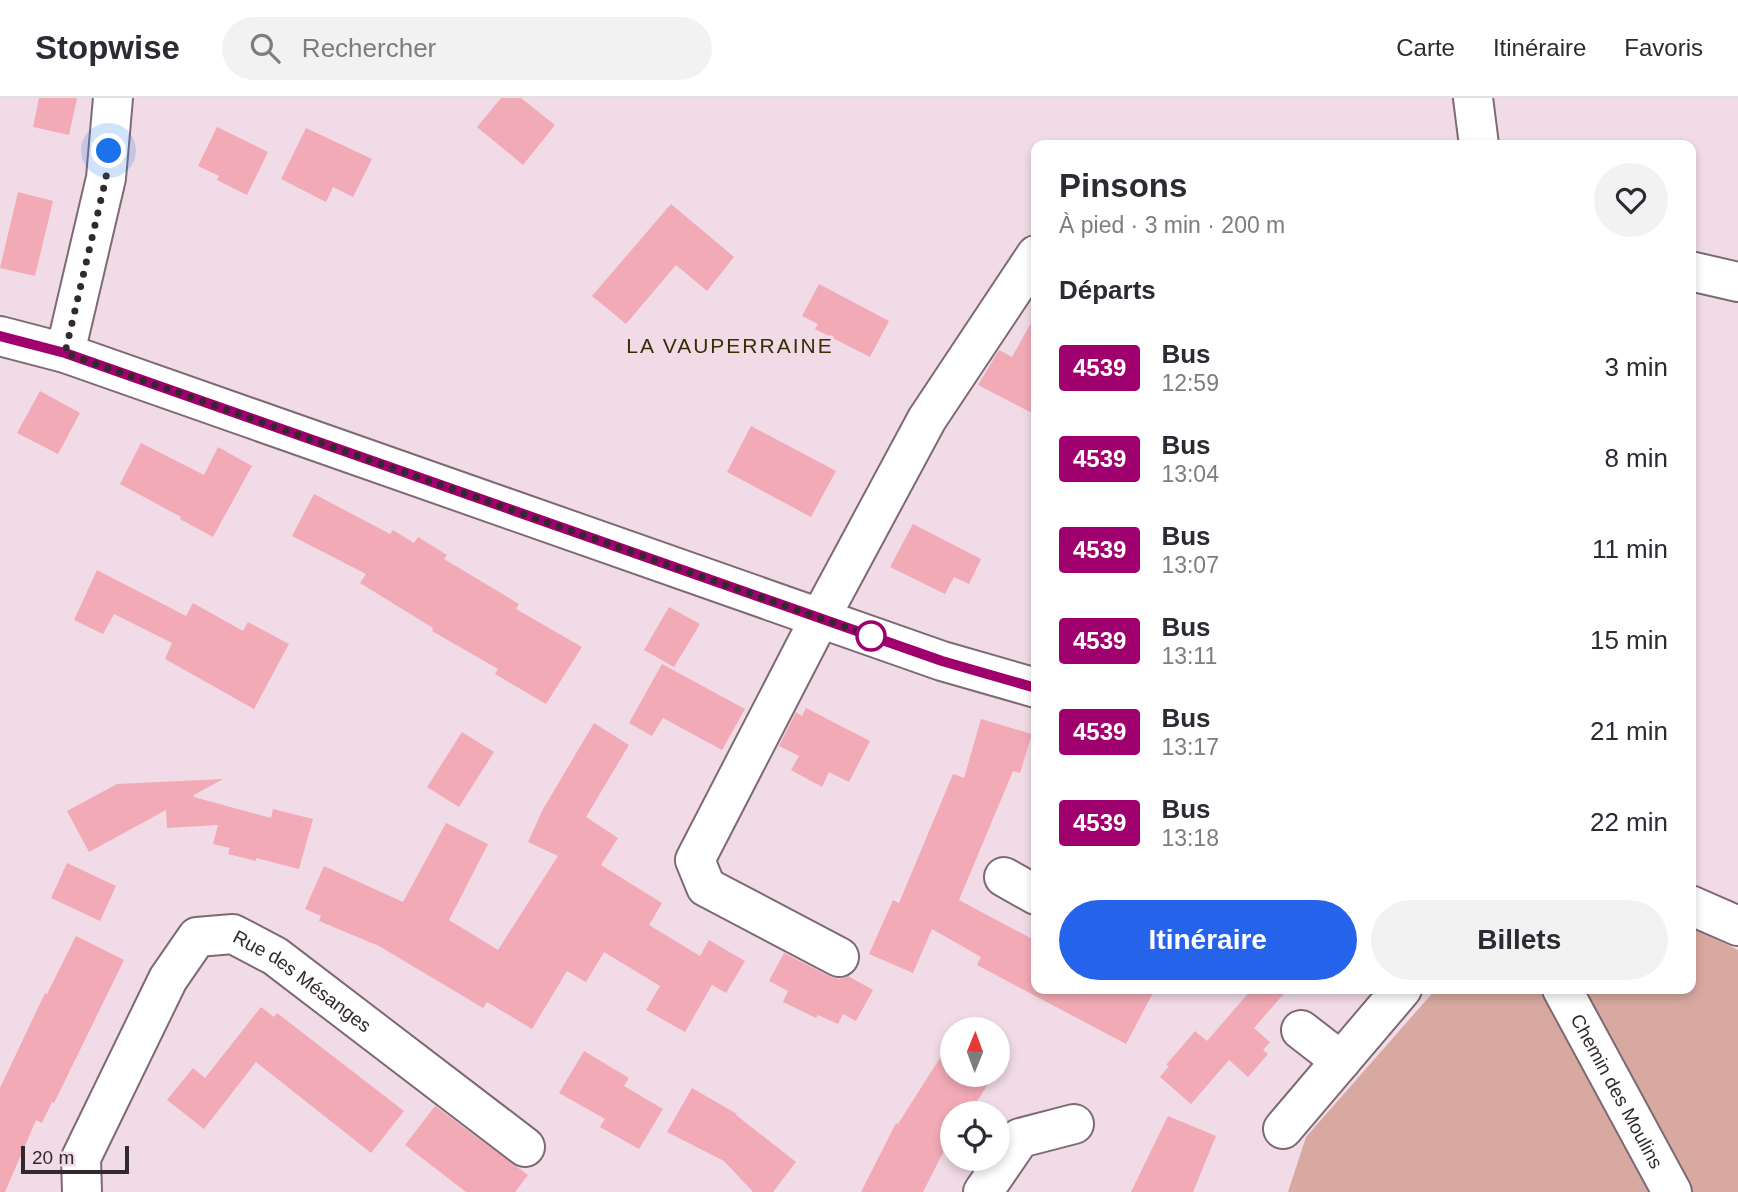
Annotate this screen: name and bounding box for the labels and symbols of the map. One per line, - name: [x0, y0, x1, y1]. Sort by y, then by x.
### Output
- your location: [91, 133, 126, 168]
- district label: LA VAUPERRAINE: [626, 334, 834, 357]
- unlabelled marker: [856, 621, 886, 651]
- street label: Rue des Mésanges: [230, 926, 375, 1037]
- street label: Chemin des Moulins: [1567, 1010, 1667, 1172]
- north arrow: [940, 1017, 1010, 1087]
- scale bar: [21, 1143, 130, 1175]

